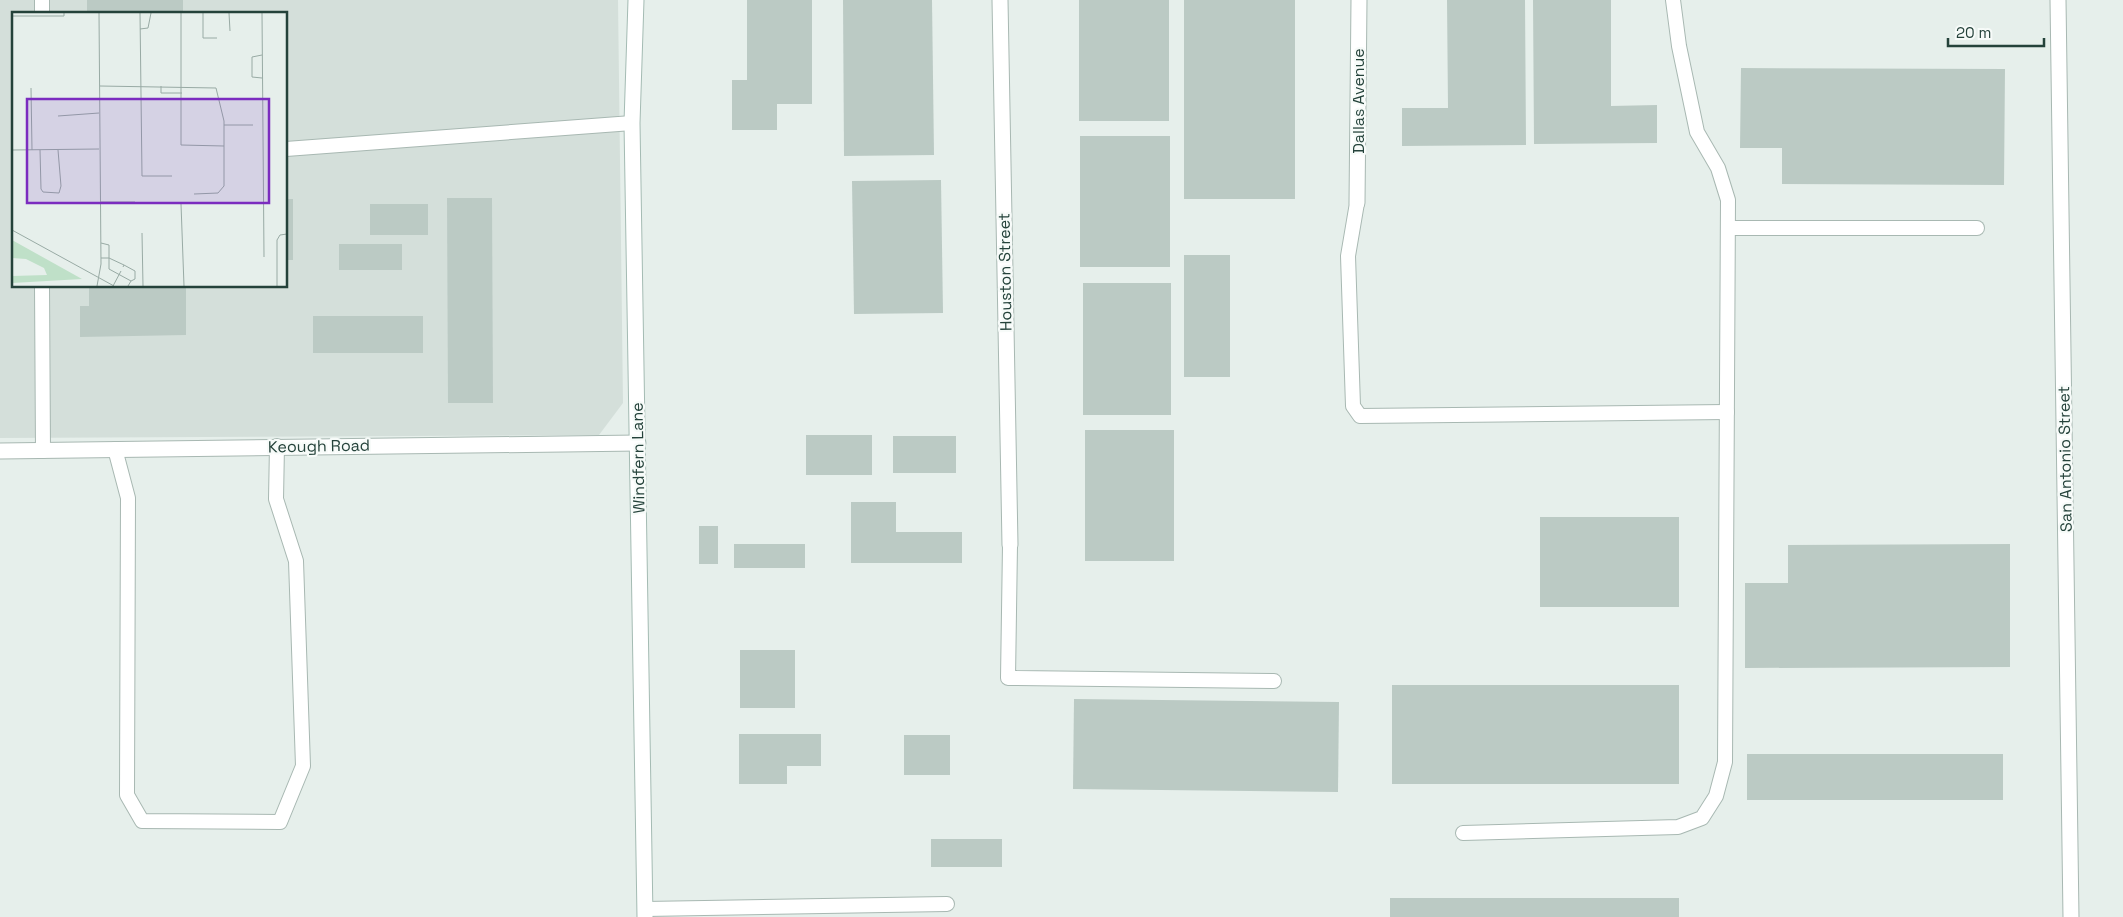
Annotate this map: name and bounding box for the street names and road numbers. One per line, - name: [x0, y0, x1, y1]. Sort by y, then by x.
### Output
- street label: Dallas Avenue: [1348, 48, 1369, 154]
- street label: Houston Street: [993, 213, 1017, 331]
- street label: San Antonio Street: [2053, 386, 2077, 532]
- street label: Windfern Lane: [627, 402, 649, 514]
- street label: Keough Road: [268, 435, 370, 457]

